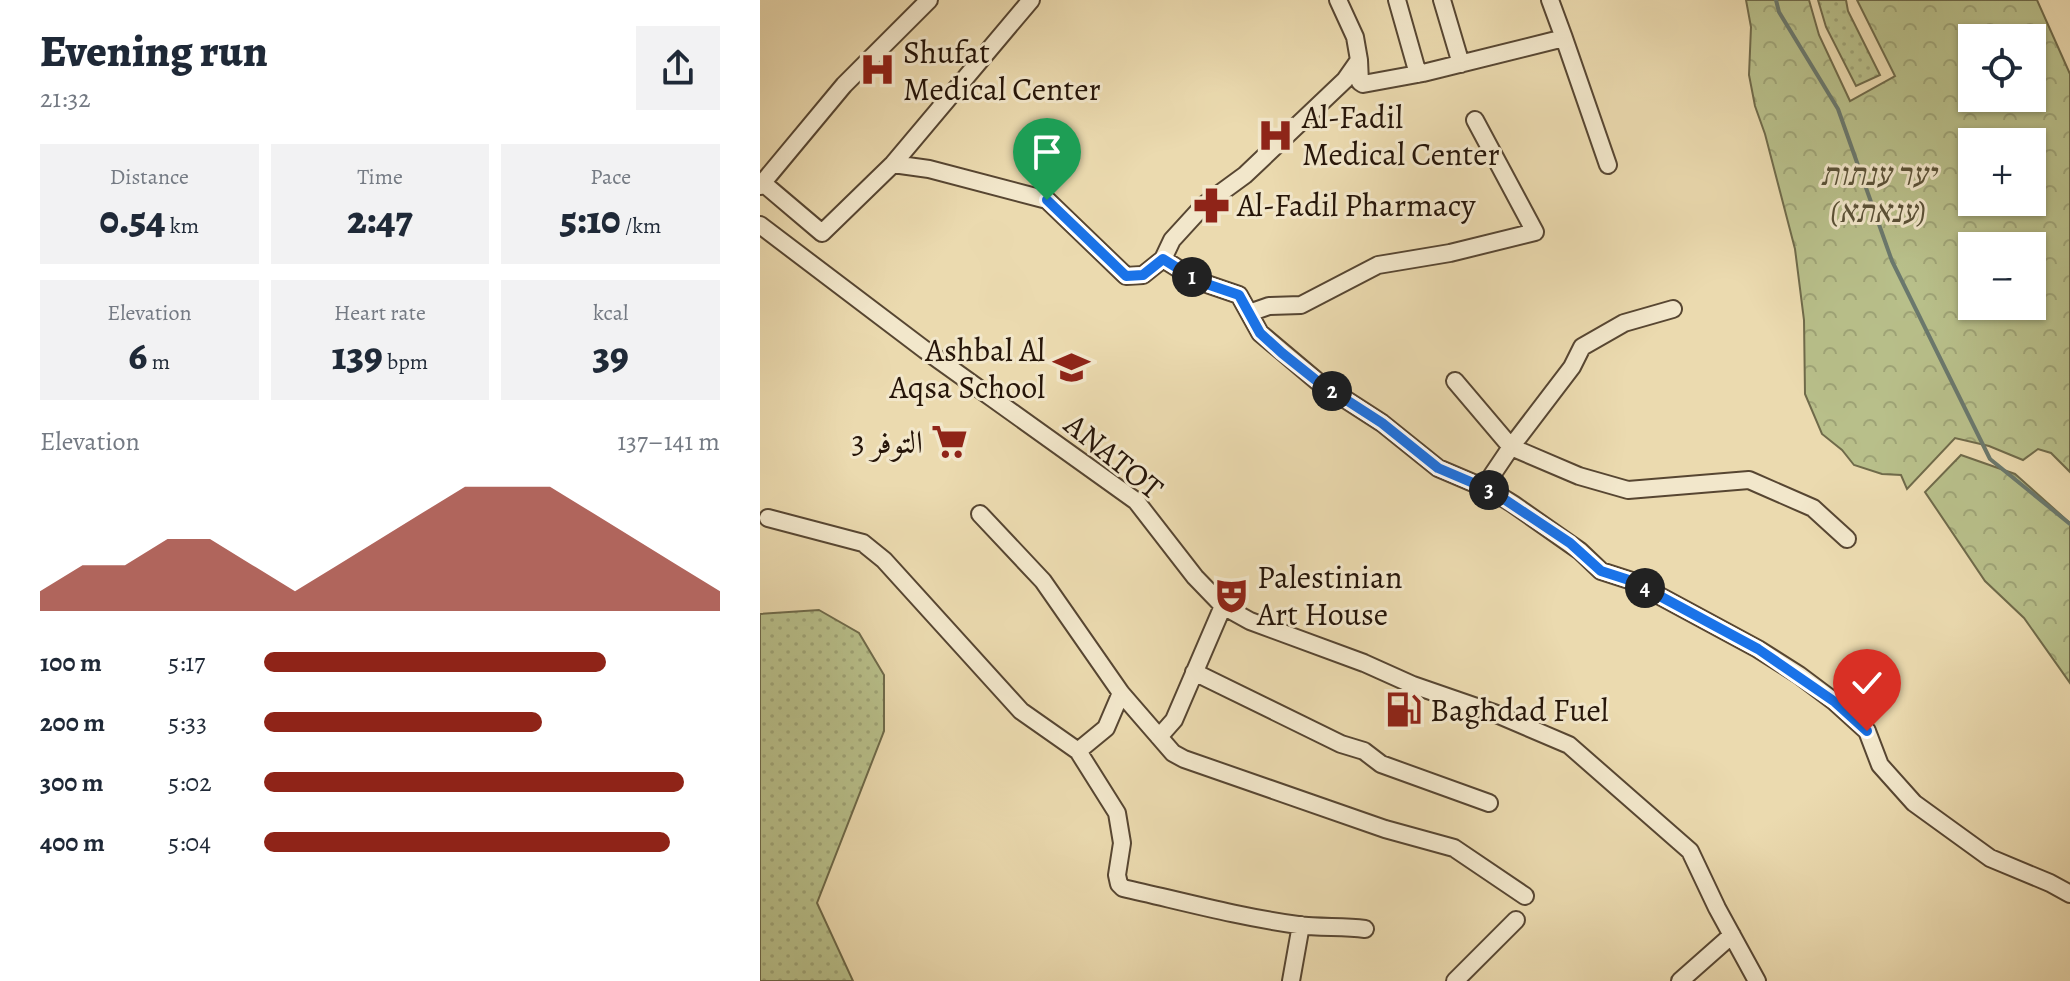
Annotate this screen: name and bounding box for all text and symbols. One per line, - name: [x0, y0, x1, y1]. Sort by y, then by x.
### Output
- text: Evening run: [40, 21, 268, 81]
- map controls: [1958, 24, 2046, 320]
- button: locate: [1958, 24, 2046, 112]
- button: share: [636, 26, 720, 110]
- place label: Shufat Medical Center: [903, 30, 1101, 111]
- hospital icon: Shufat Medical Center: [858, 51, 896, 89]
- text: 21:32: [40, 81, 91, 116]
- place label: Al-Fadil Medical Center: [1301, 95, 1500, 176]
- hospital icon: Al-Fadil Medical Center: [1257, 116, 1295, 154]
- pin: [1013, 118, 1081, 200]
- button: +: [1958, 128, 2046, 216]
- icon: arrive: [1025, 130, 1069, 174]
- park label: יער ענתות (ענאתא): [1821, 152, 1939, 233]
- text: Distance: [110, 162, 189, 192]
- text: Time: [357, 162, 403, 192]
- text: Pace: [590, 162, 631, 192]
- place label: Al-Fadil Pharmacy: [1236, 183, 1476, 227]
- pharmacy icon: Al-Fadil Pharmacy: [1192, 186, 1230, 224]
- text: 0.54: [100, 192, 166, 247]
- text: 2:47: [347, 192, 413, 247]
- text: 5:10: [560, 192, 621, 247]
- text: km: [166, 211, 199, 241]
- text: /km: [621, 211, 661, 241]
- button: −: [1958, 232, 2046, 320]
- pin: 1: [1172, 257, 1212, 297]
- text: 1: [1188, 262, 1196, 292]
- text: Elevation: [107, 298, 192, 328]
- text: Heart rate: [334, 298, 426, 328]
- text: kcal: [593, 298, 628, 328]
- text: 6: [129, 328, 147, 383]
- text: 139: [332, 328, 383, 383]
- text: 39: [593, 328, 629, 383]
- place label: Ashbal Al Aqsa School: [889, 328, 1045, 409]
- text: m: [147, 347, 170, 377]
- text: bpm: [383, 347, 428, 377]
- school or university icon: Ashbal Al Aqsa School: [1052, 349, 1090, 387]
- pin: 2: [1312, 371, 1352, 411]
- text: 2: [1327, 376, 1337, 406]
- street label: ANATOT: [1054, 402, 1173, 510]
- place label: التوفر 3: [852, 420, 923, 464]
- supermarket icon: التوفر 3: [930, 423, 968, 461]
- text: Elevation: [40, 424, 140, 459]
- text: 137–141 m: [617, 424, 720, 459]
- pin: 3: [1469, 470, 1509, 510]
- text: 3: [1484, 475, 1494, 505]
- place label: Palestinian Art House: [1256, 555, 1403, 636]
- pin: 4: [1625, 568, 1665, 608]
- text: 4: [1640, 573, 1650, 603]
- theatre icon: Palestinian Art House: [1212, 576, 1250, 614]
- text: 100 m: [40, 645, 102, 680]
- text: 5:17: [168, 645, 205, 680]
- pin: [1833, 649, 1901, 731]
- icon: check: [1845, 661, 1889, 705]
- place label: Baghdad Fuel: [1430, 688, 1609, 732]
- fuel station icon: Baghdad Fuel: [1385, 691, 1423, 729]
- text: 200 m: [40, 705, 105, 740]
- text: 5:33: [168, 705, 207, 740]
- text: 300 m: [40, 765, 104, 800]
- text: 5:02: [168, 765, 212, 800]
- text: 400 m: [40, 825, 105, 860]
- text: 5:04: [168, 825, 211, 860]

